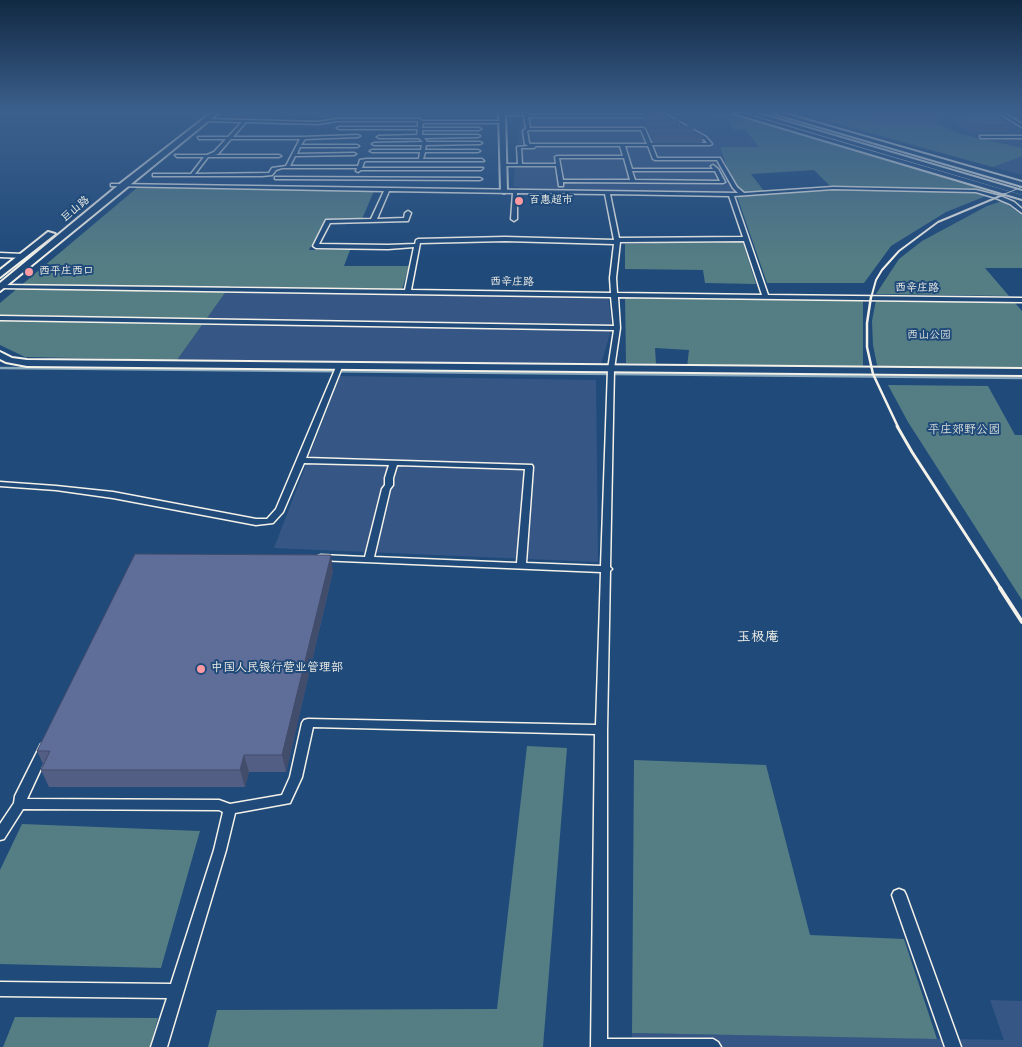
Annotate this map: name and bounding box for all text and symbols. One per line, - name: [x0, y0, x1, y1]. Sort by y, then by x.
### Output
- street label: 巨山路: [59, 194, 93, 226]
- place label: 百惠超市: [529, 194, 573, 208]
- marker: 百惠超市: [513, 195, 525, 207]
- place label: 西平庄西口: [39, 265, 94, 279]
- marker: 西平庄西口: [23, 266, 35, 278]
- street label: 西辛庄路: [490, 276, 534, 290]
- street label: 西辛庄路: [895, 282, 939, 296]
- park label: 西山公园: [907, 329, 951, 343]
- park label: 平庄郊野公园: [928, 424, 1000, 438]
- district label: 玉极庵: [737, 631, 779, 647]
- place label: 中国人民银行营业管理部: [211, 662, 343, 676]
- marker: 中国人民银行营业管理部: [195, 663, 207, 675]

